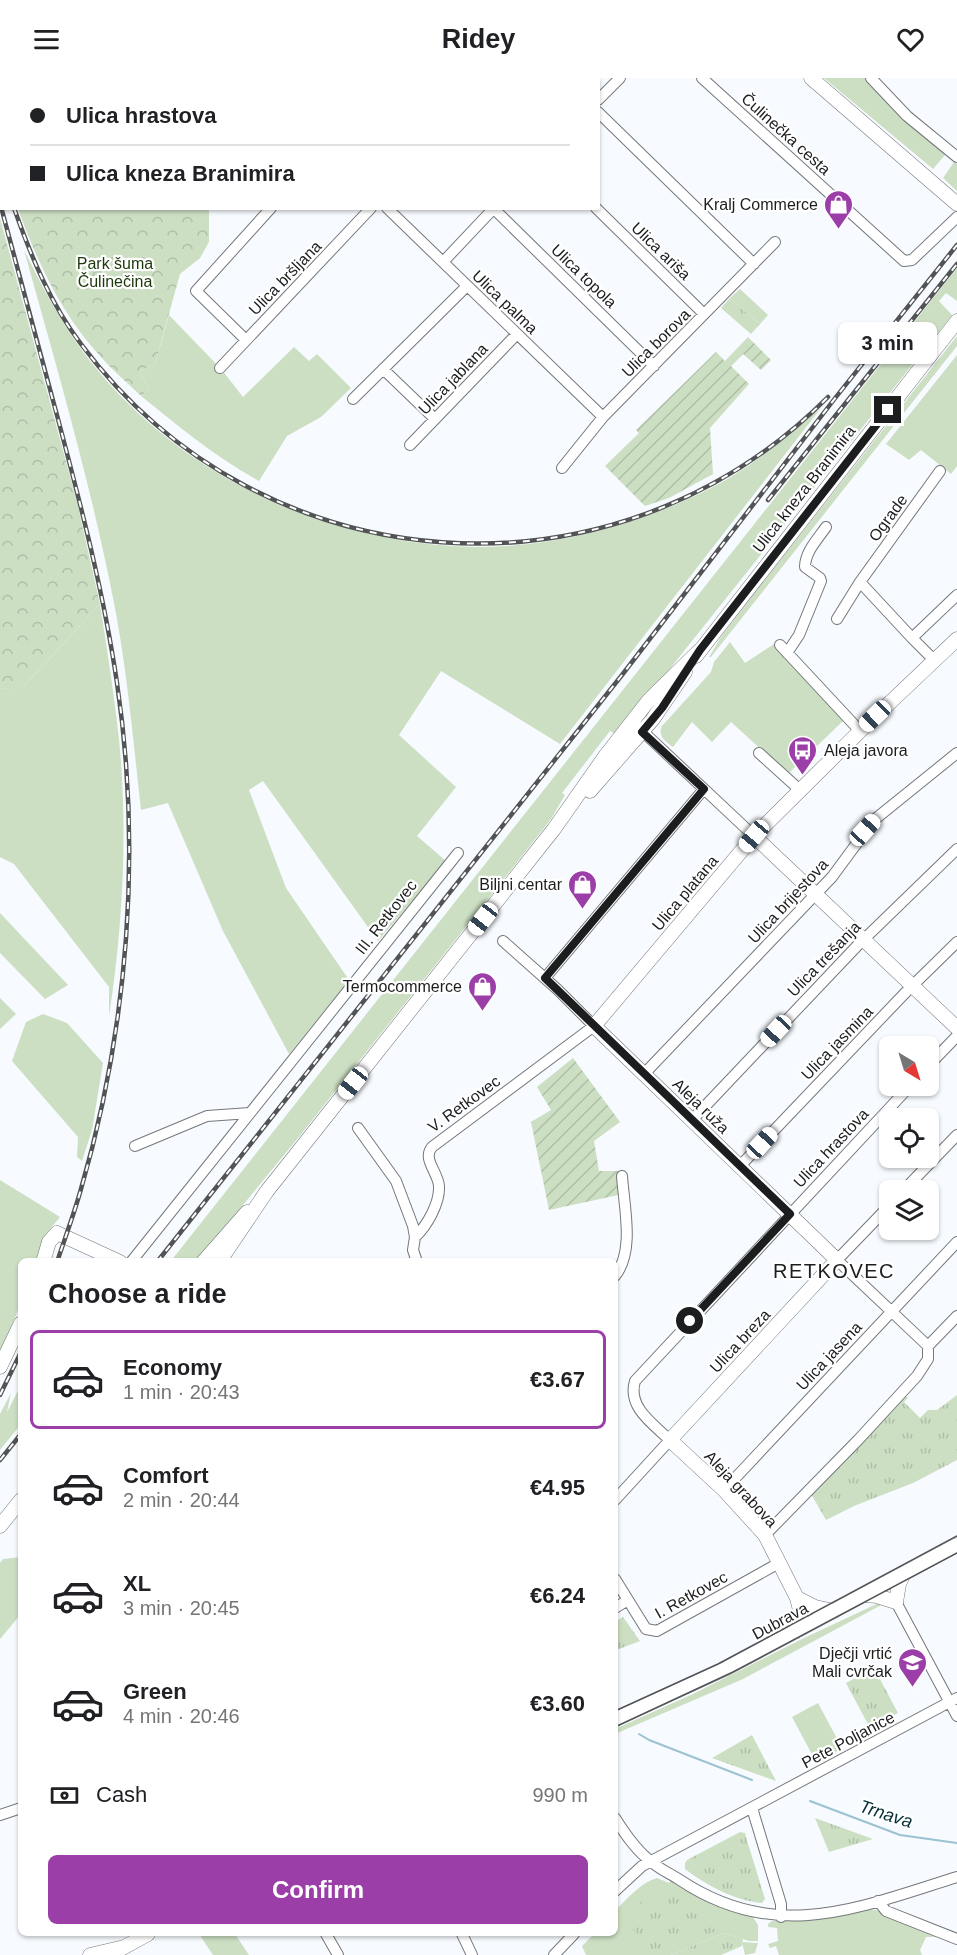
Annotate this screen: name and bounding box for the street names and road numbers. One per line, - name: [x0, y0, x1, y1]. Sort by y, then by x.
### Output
- street label: Čulinečka cesta: [738, 89, 834, 178]
- street label: Ulica ariša: [628, 219, 694, 283]
- street label: Ulica bršljana: [246, 237, 325, 318]
- street label: Ulica topola: [548, 241, 620, 311]
- street label: Ulica palma: [469, 267, 541, 337]
- street label: Ulica borova: [619, 305, 694, 380]
- street label: Ulica jablana: [415, 340, 491, 418]
- street label: Ulica kneza Branimira: [749, 422, 859, 556]
- street label: Ograde: [865, 491, 911, 545]
- street label: Ulica platana: [649, 852, 721, 934]
- street label: Ulica brijestova: [745, 855, 831, 946]
- street label: III. Retkovec: [352, 877, 420, 957]
- street label: Ulica trešanja: [784, 918, 864, 1000]
- street label: Ulica jasmina: [798, 1003, 876, 1083]
- street label: V. Retkovec: [425, 1072, 503, 1136]
- street label: Aleja ruža: [670, 1075, 733, 1137]
- street label: Ulica hrastova: [790, 1105, 872, 1191]
- street label: Ulica breza: [706, 1306, 774, 1376]
- street label: Ulica jasena: [793, 1318, 865, 1394]
- street label: Aleja grabova: [701, 1447, 781, 1531]
- street label: I. Retkovec: [652, 1568, 730, 1622]
- street label: Dubrava: [749, 1599, 811, 1643]
- street label: Pete Poljanice: [799, 1708, 897, 1772]

